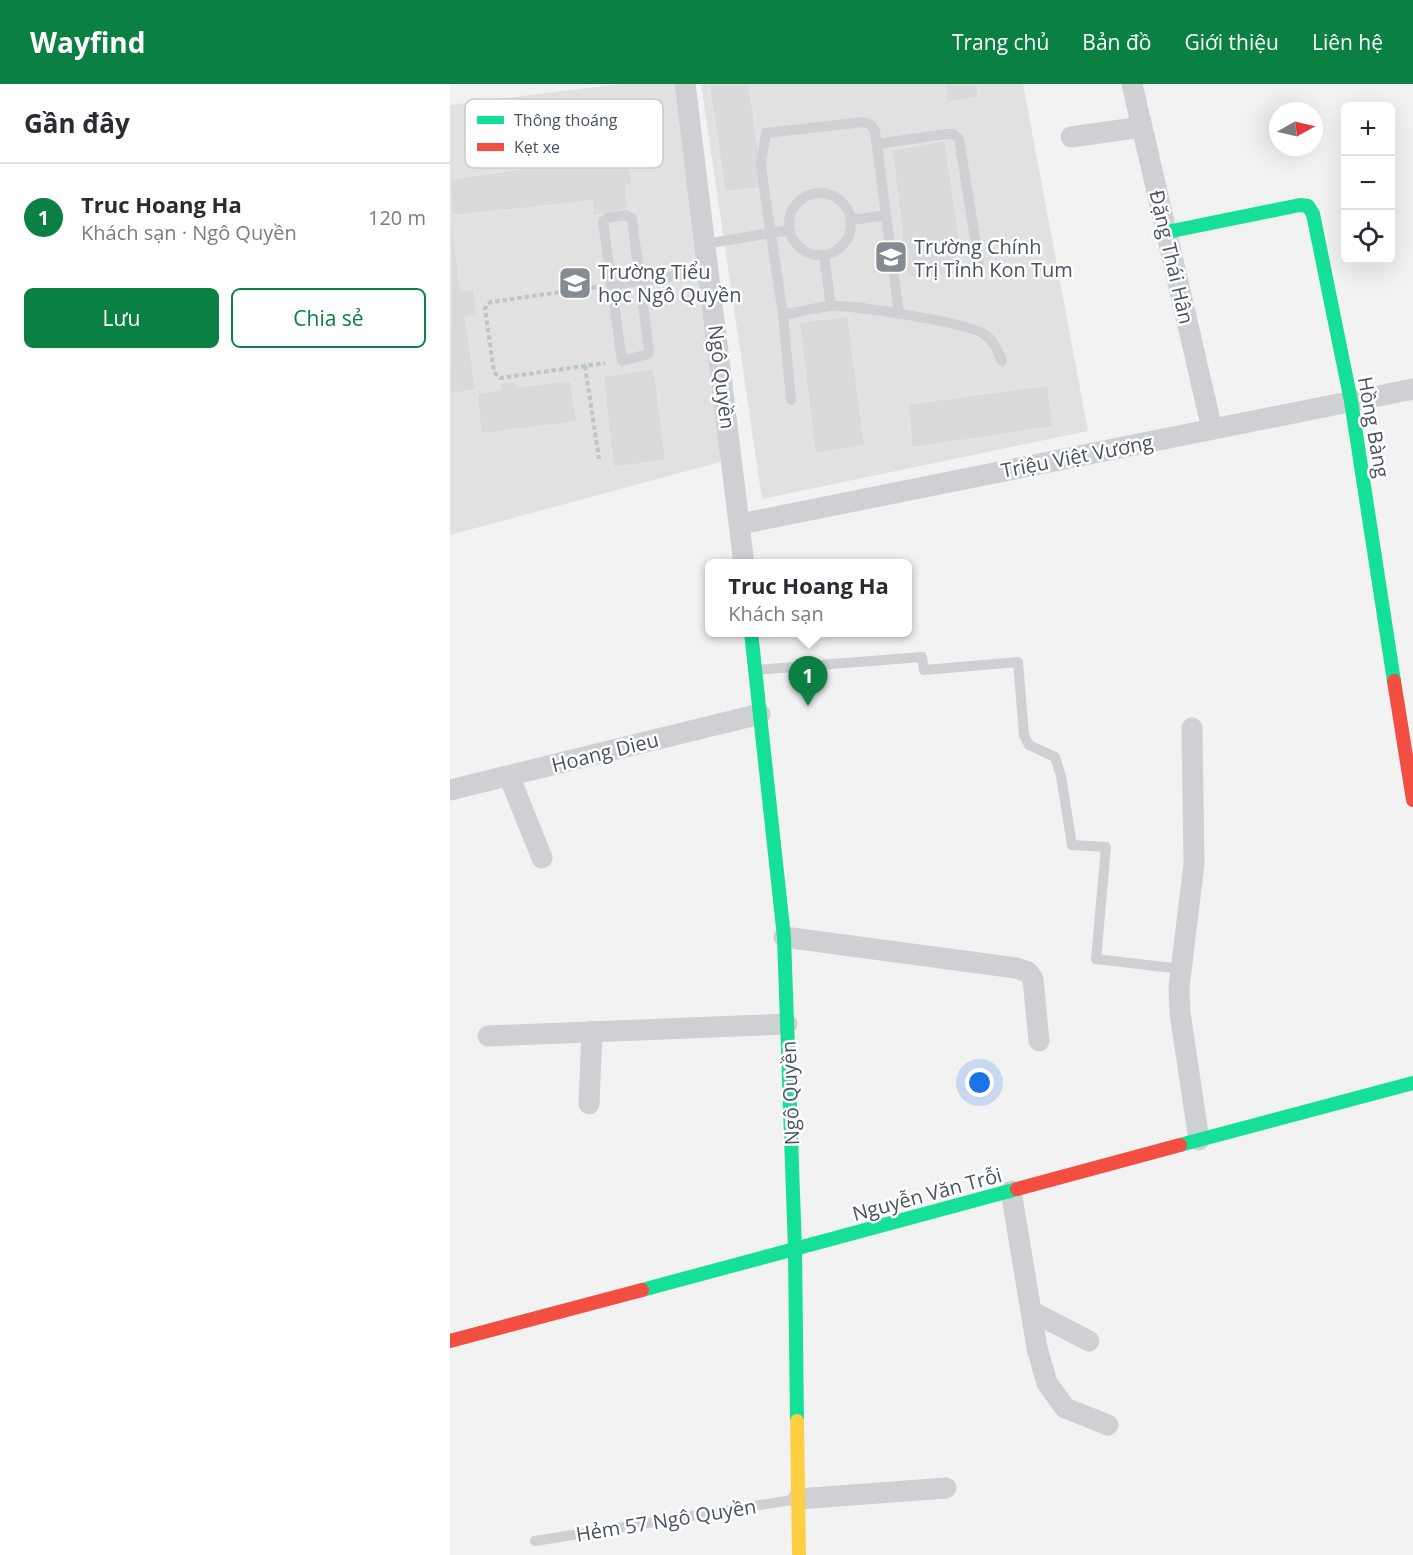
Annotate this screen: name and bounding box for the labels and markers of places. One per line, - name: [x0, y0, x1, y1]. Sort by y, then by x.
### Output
- place label: Trường Chính Trị Tỉnh Kon Tum: [914, 233, 1073, 283]
- school or university icon: Trường Chính Trị Tỉnh Kon Tum: [873, 239, 909, 275]
- place label: Trường Tiểu học Ngô Quyền: [598, 258, 742, 308]
- school or university icon: Trường Tiểu học Ngô Quyền: [557, 265, 593, 301]
- pin: 1: [788, 656, 828, 706]

